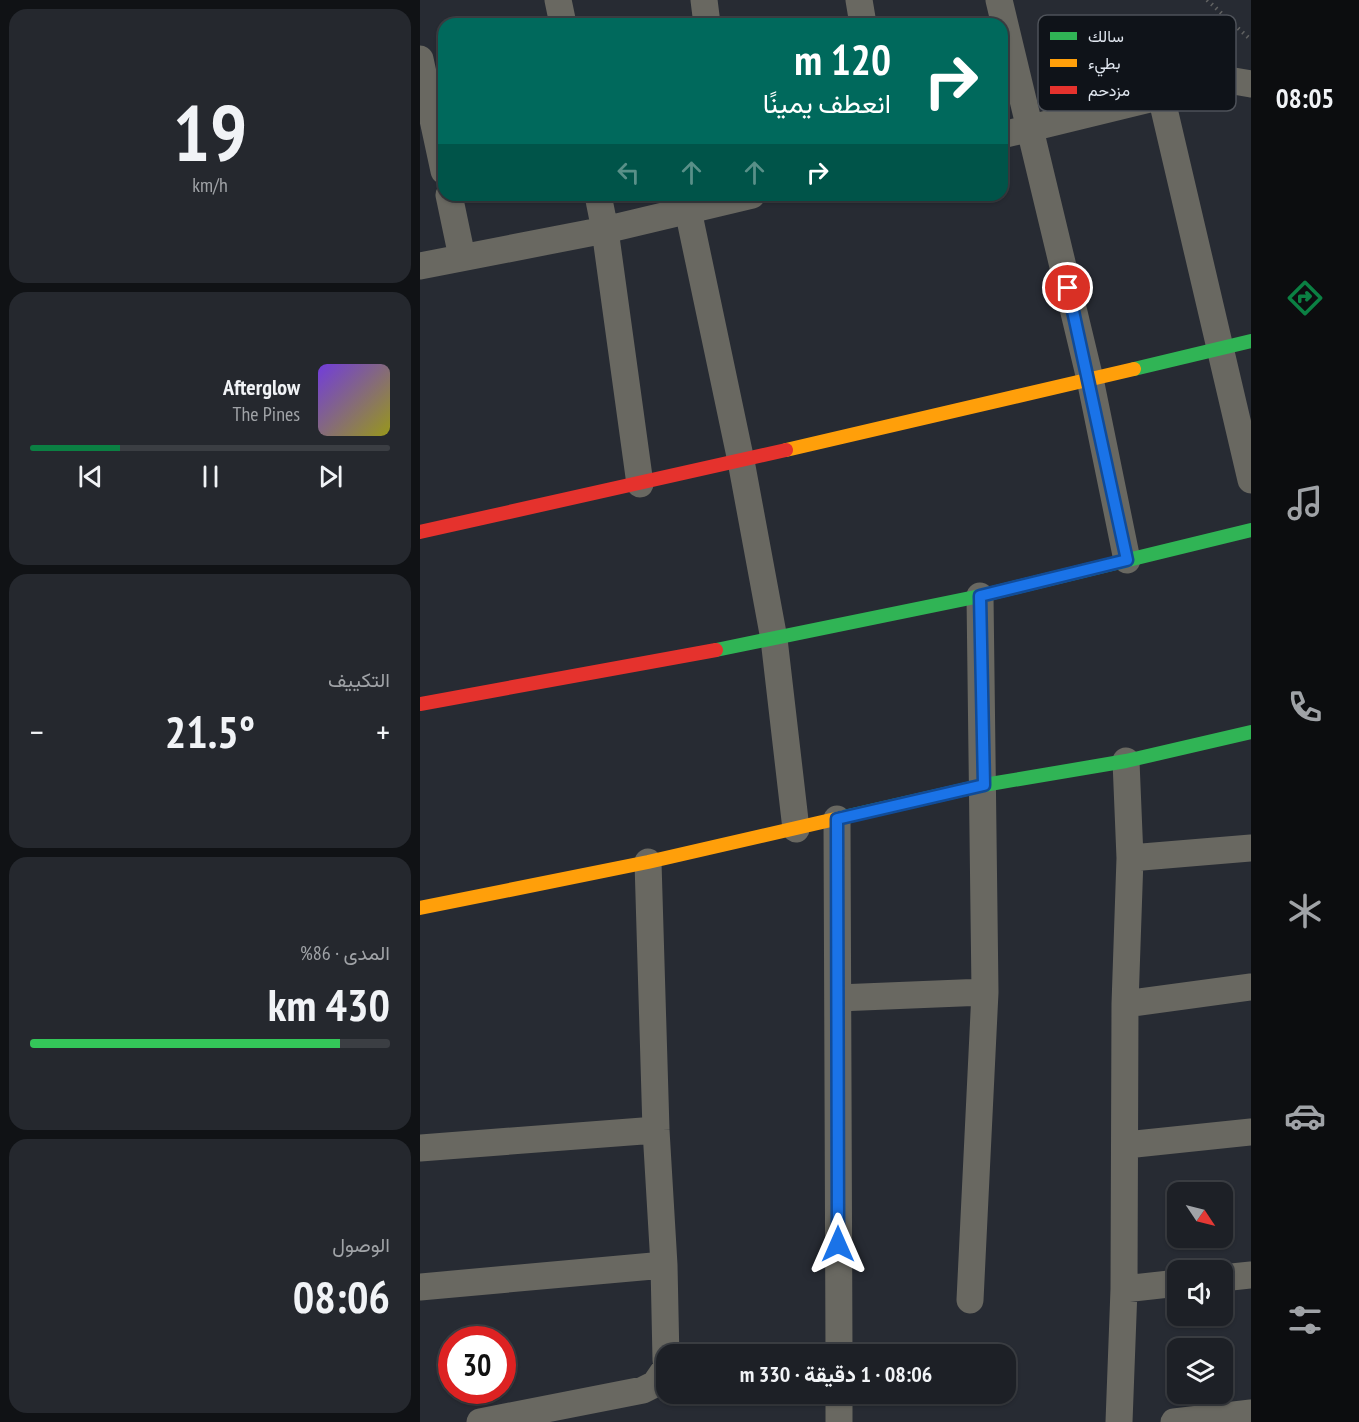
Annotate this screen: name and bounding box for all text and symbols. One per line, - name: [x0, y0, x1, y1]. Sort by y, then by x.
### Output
- legend: [1038, 15, 1236, 111]
- text: سالك: [1088, 26, 1124, 46]
- text: 120 m: [794, 32, 891, 87]
- icon: right: [912, 42, 990, 120]
- text: بطيء: [1088, 53, 1120, 77]
- text: مزدحم: [1088, 80, 1130, 101]
- text: 08:05: [1276, 81, 1334, 115]
- text: 19: [173, 82, 247, 183]
- text: انعطف يمينًا: [763, 86, 891, 120]
- icon: left: [612, 156, 645, 189]
- icon: ahead: [675, 156, 708, 189]
- icon: ahead: [738, 156, 771, 189]
- icon: right: [801, 156, 834, 189]
- text: km/h: [192, 172, 228, 198]
- pin: [1042, 262, 1093, 313]
- icon: arrive: [1051, 271, 1084, 304]
- icon: directions: [1284, 277, 1326, 319]
- text: Afterglow: [223, 373, 300, 401]
- text: The Pines: [233, 401, 300, 427]
- icon: previous: [74, 460, 107, 493]
- icon: pause: [194, 460, 227, 493]
- icon: next: [314, 460, 347, 493]
- icon: music: [1284, 482, 1326, 524]
- text: التكييف: [328, 667, 390, 693]
- icon: phone: [1284, 686, 1326, 728]
- text: 21.5°: [165, 702, 255, 760]
- text: −: [30, 710, 44, 753]
- text: +: [376, 710, 390, 753]
- icon: climate: [1284, 890, 1326, 932]
- text: المدى · 86%: [300, 940, 390, 966]
- text: 430 km: [268, 975, 390, 1033]
- icon: car: [1284, 1095, 1326, 1137]
- north arrow: [1167, 1182, 1233, 1248]
- map controls: [1167, 1182, 1233, 1404]
- position arrow: [806, 1212, 870, 1276]
- text: الوصول: [332, 1232, 390, 1258]
- button: sound: [1167, 1260, 1233, 1326]
- text: 08:06: [293, 1267, 390, 1325]
- icon: filters: [1284, 1299, 1326, 1341]
- speed limit sign: 30: [438, 1326, 516, 1404]
- button: layers: [1167, 1338, 1233, 1404]
- text: 08:06 · 1 دقيقة · 330 m: [740, 1360, 932, 1388]

